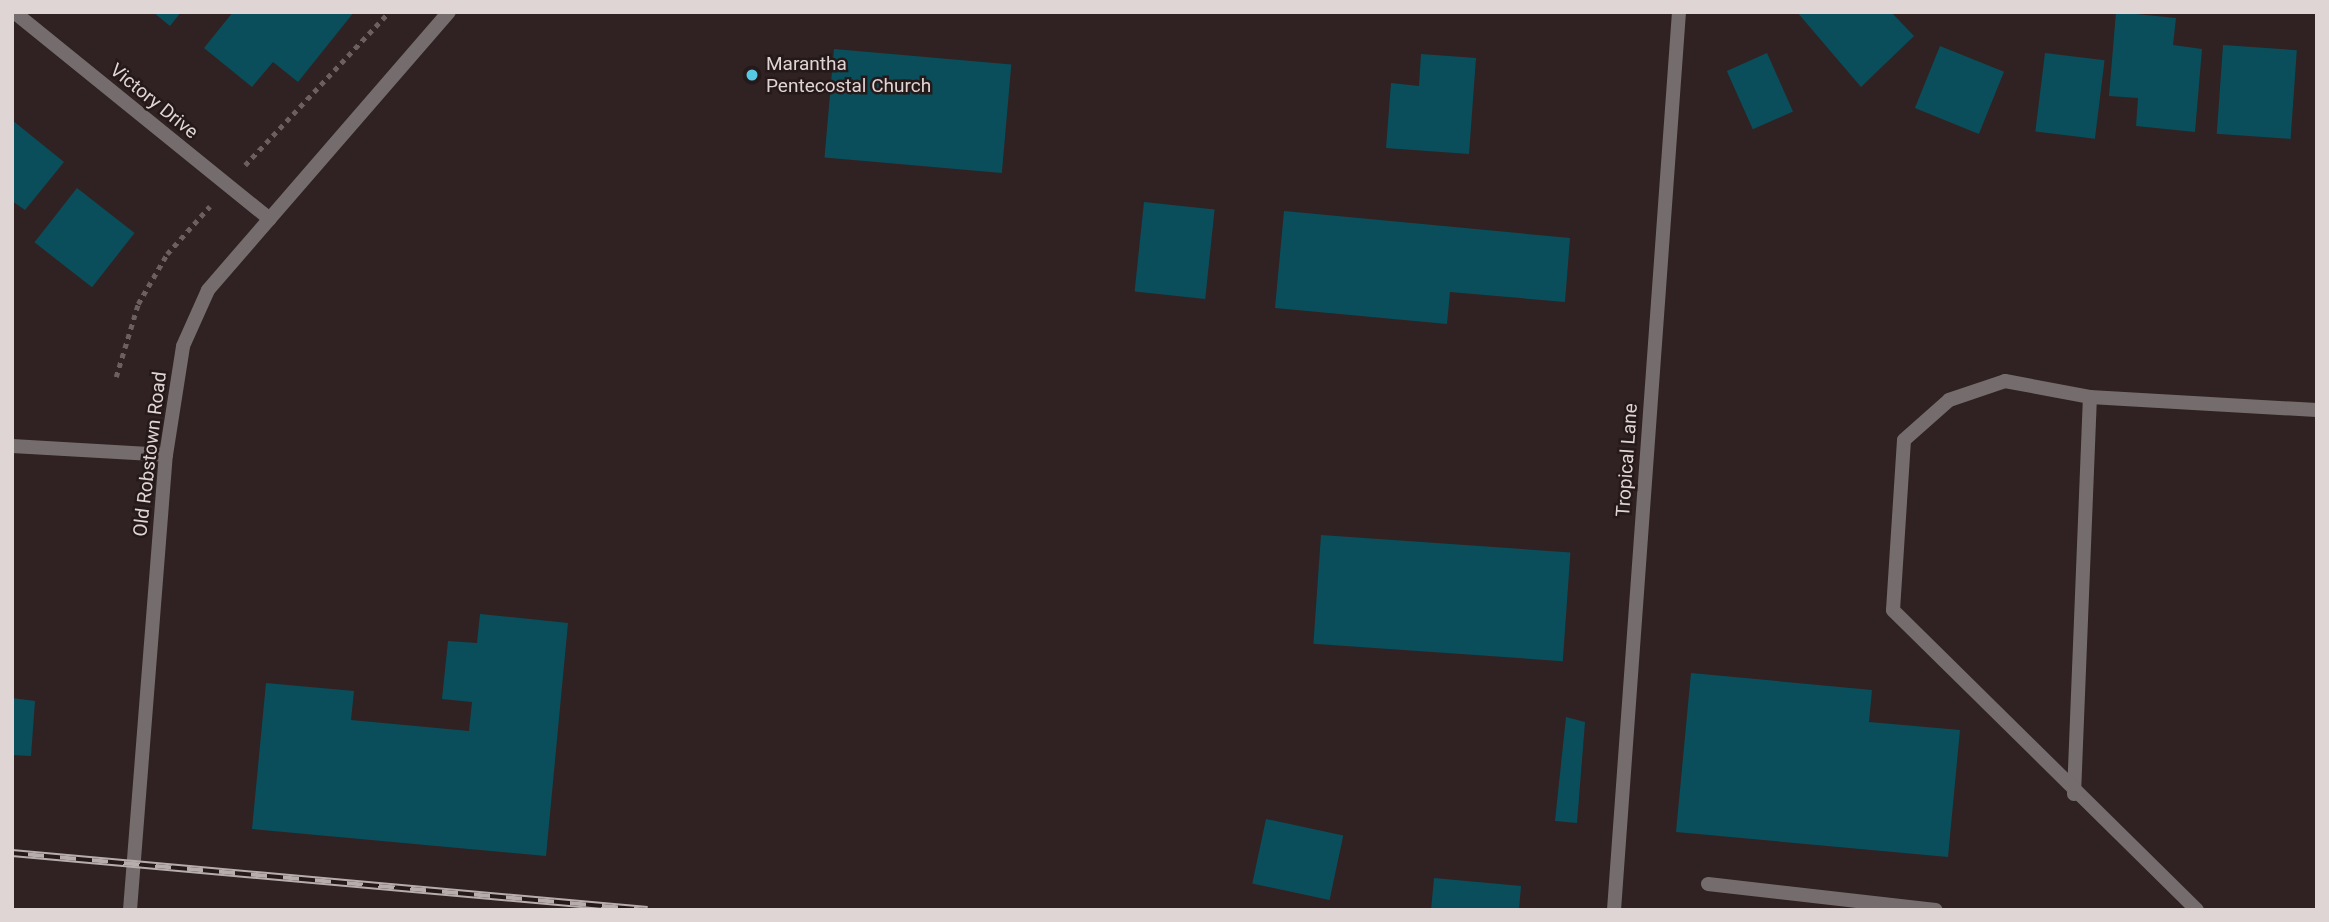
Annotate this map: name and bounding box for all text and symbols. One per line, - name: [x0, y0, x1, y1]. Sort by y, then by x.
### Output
- place label: Marantha Pentecostal Church: [766, 53, 931, 97]
- street label: Victory Drive: [105, 59, 203, 143]
- marker: Marantha Pentecostal Church: [744, 67, 760, 83]
- street label: Old Robstown Road: [129, 370, 171, 538]
- street label: Tropical Lane: [1612, 402, 1642, 518]

